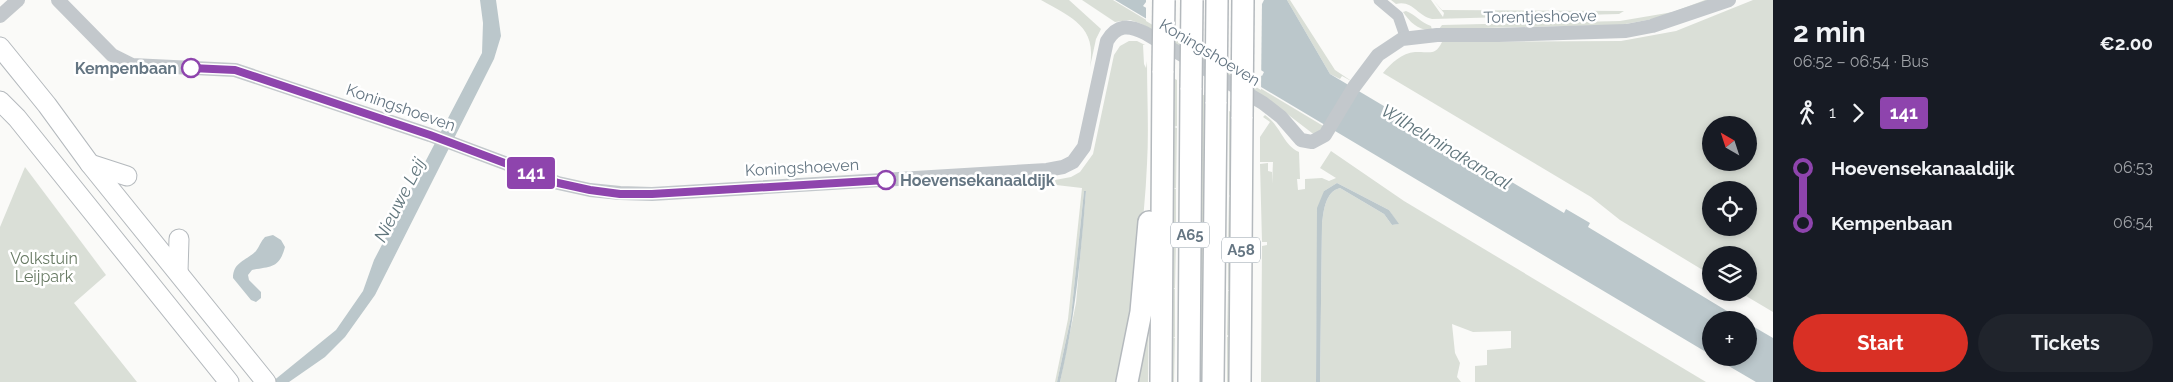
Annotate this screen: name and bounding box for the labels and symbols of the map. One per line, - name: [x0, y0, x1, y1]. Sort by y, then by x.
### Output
- street label: Torentjeshoeve: [1483, 6, 1597, 27]
- street label: Koningshoeven: [1156, 15, 1264, 90]
- marker: Kempenbaan: [181, 58, 201, 78]
- place label: Kempenbaan: [75, 59, 177, 78]
- street label: Koningshoeven: [344, 80, 458, 135]
- water label: Wilhelminakanaal: [1377, 99, 1515, 194]
- north arrow: [1702, 116, 1758, 171]
- water label: Nieuwe Leij: [369, 153, 430, 245]
- street label: Koningshoeven: [745, 155, 859, 180]
- line badge: 141: [502, 157, 560, 189]
- marker: Hoevensekanaaldijk: [876, 170, 896, 190]
- place label: Hoevensekanaaldijk: [900, 171, 1055, 190]
- road number: A65: [1171, 222, 1209, 248]
- road number: A58: [1222, 238, 1260, 262]
- park label: Volkstuin Leijpark: [10, 249, 78, 286]

